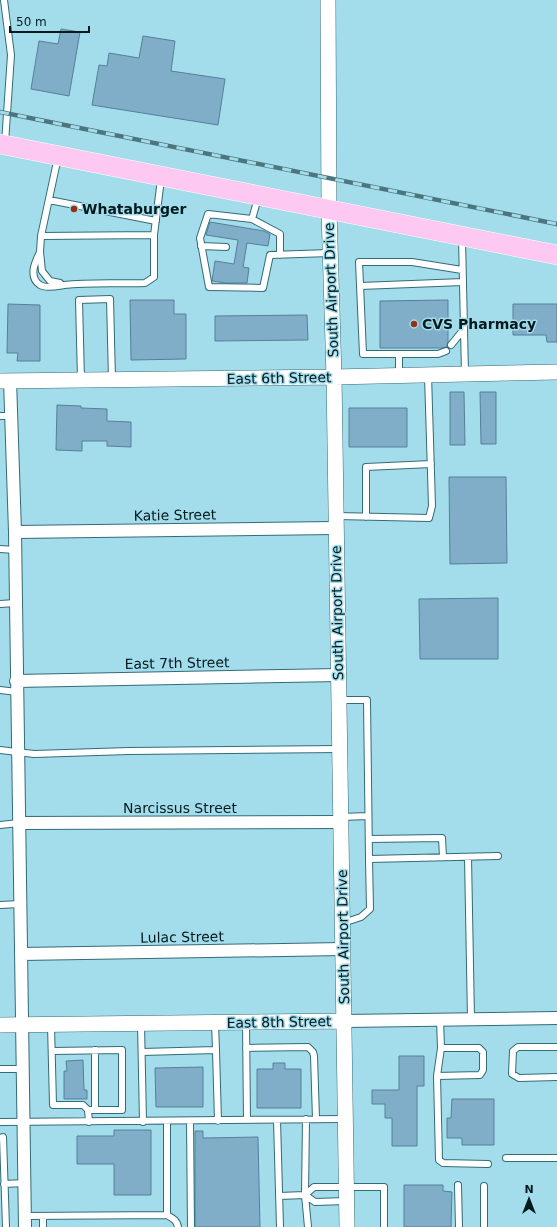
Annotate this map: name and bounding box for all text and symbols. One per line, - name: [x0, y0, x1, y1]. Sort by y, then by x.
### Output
- scale bar: [10, 8, 89, 34]
- text: 50 m: [16, 15, 47, 29]
- place label: Whataburger: [82, 201, 186, 217]
- marker: Whataburger: [69, 204, 79, 214]
- street label: South Airport Drive: [321, 222, 341, 358]
- place label: CVS Pharmacy: [422, 316, 536, 332]
- marker: CVS Pharmacy: [409, 319, 419, 329]
- street label: East 6th Street: [226, 369, 332, 387]
- street label: Katie Street: [134, 506, 217, 524]
- street label: South Airport Drive: [328, 545, 346, 681]
- street label: East 7th Street: [124, 654, 230, 672]
- street label: Narcissus Street: [123, 800, 237, 816]
- street label: South Airport Drive: [334, 869, 352, 1005]
- street label: Lulac Street: [140, 928, 224, 946]
- street label: East 8th Street: [226, 1013, 332, 1031]
- north arrow: [509, 1179, 549, 1219]
- text: N: [524, 1183, 534, 1196]

